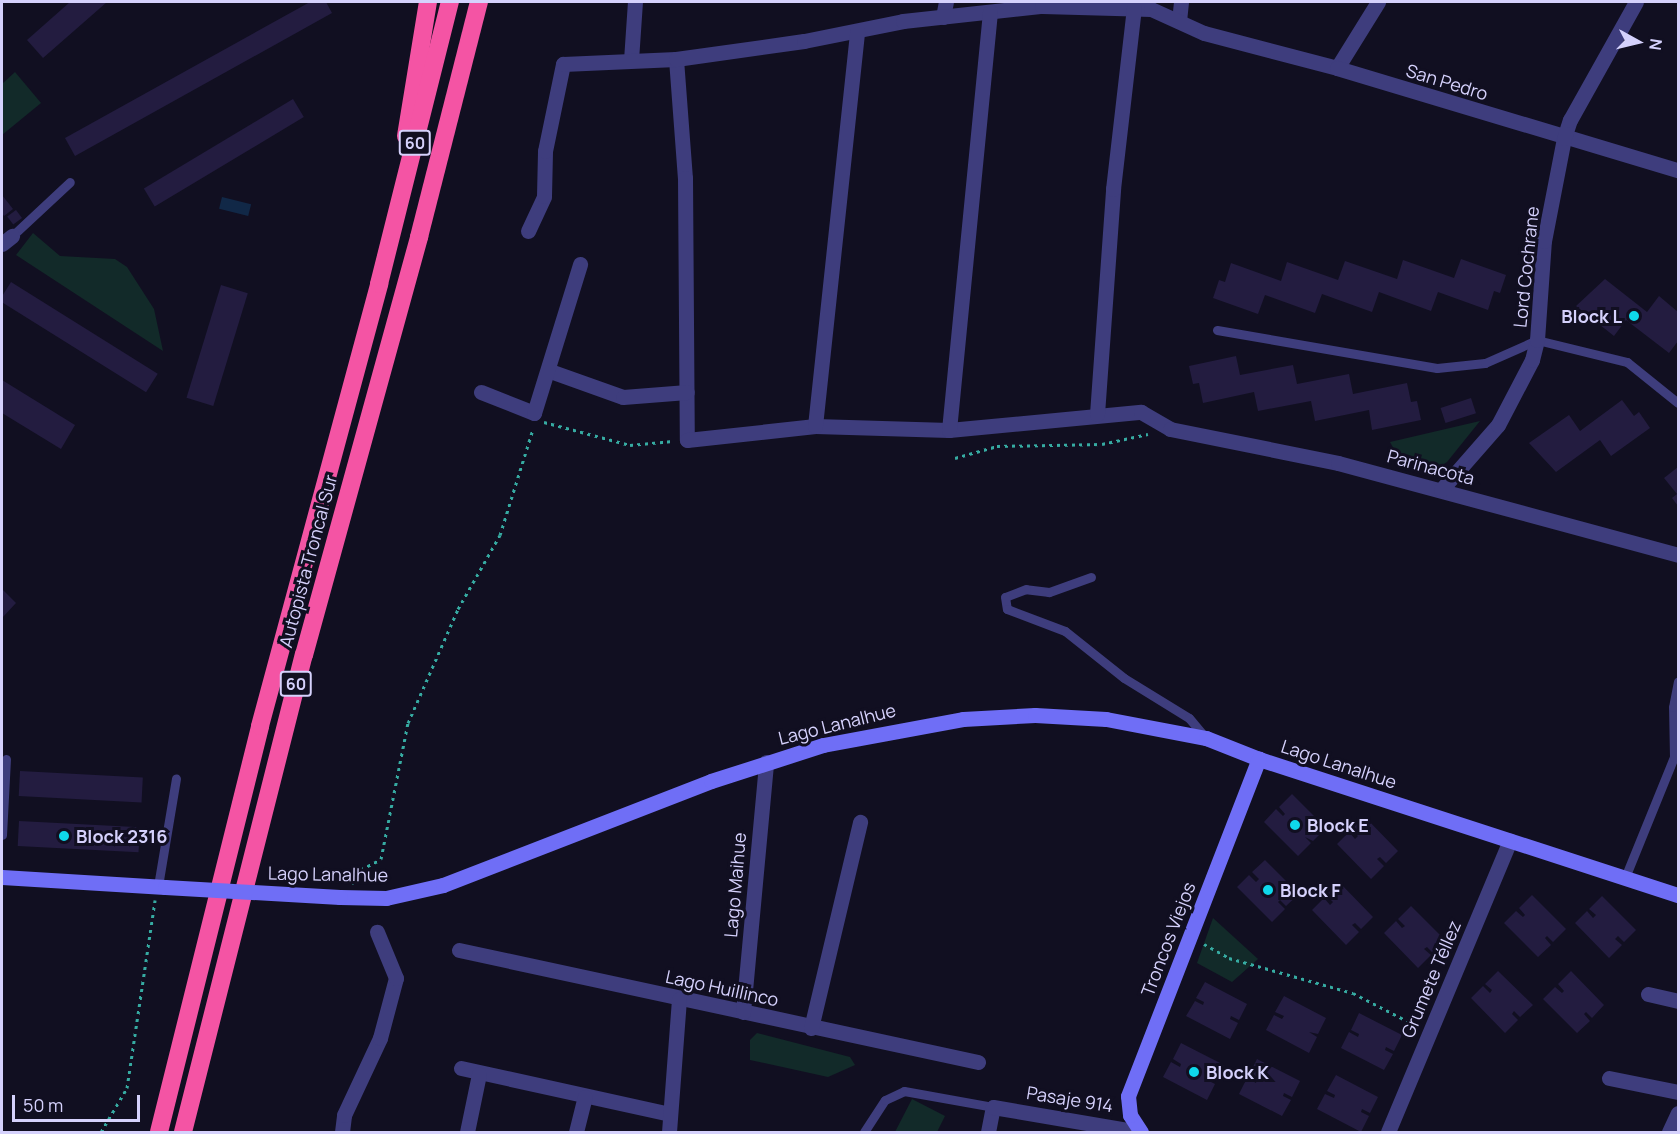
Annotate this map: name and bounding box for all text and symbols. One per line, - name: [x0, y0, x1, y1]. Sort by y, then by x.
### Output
- north arrow: [1608, 12, 1668, 72]
- text: N: [1644, 37, 1668, 52]
- street label: San Pedro: [1404, 59, 1490, 105]
- road number: 60: [398, 130, 432, 156]
- street label: Lord Cochrane: [1509, 205, 1543, 329]
- place label: Block L: [1561, 305, 1622, 327]
- marker: Block L: [1627, 309, 1641, 323]
- street label: Parinacota: [1385, 445, 1477, 489]
- street label: Autopista Troncal Sur: [275, 472, 341, 650]
- road number: 60: [280, 671, 312, 697]
- street label: Lago Lanalhue: [776, 699, 898, 749]
- street label: Lago Lanalhue: [1279, 735, 1399, 793]
- place label: Block E: [1307, 814, 1369, 836]
- marker: Block E: [1288, 818, 1302, 832]
- place label: Block 2316: [76, 825, 167, 847]
- marker: Block 2316: [57, 829, 71, 843]
- street label: Lago Maihue: [720, 832, 750, 938]
- street label: Lago Lanalhue: [268, 862, 388, 886]
- street label: Troncos Viejos: [1136, 879, 1200, 999]
- place label: Block F: [1280, 879, 1341, 901]
- marker: Block F: [1261, 883, 1275, 897]
- street label: Grumete Téllez: [1397, 917, 1465, 1041]
- street label: Lago Huillinco: [664, 965, 780, 1011]
- place label: Block K: [1206, 1061, 1269, 1083]
- marker: Block K: [1187, 1065, 1201, 1079]
- street label: Pasaje 914: [1025, 1082, 1115, 1116]
- scale bar: [15, 1083, 142, 1121]
- text: 50 m: [23, 1093, 63, 1117]

